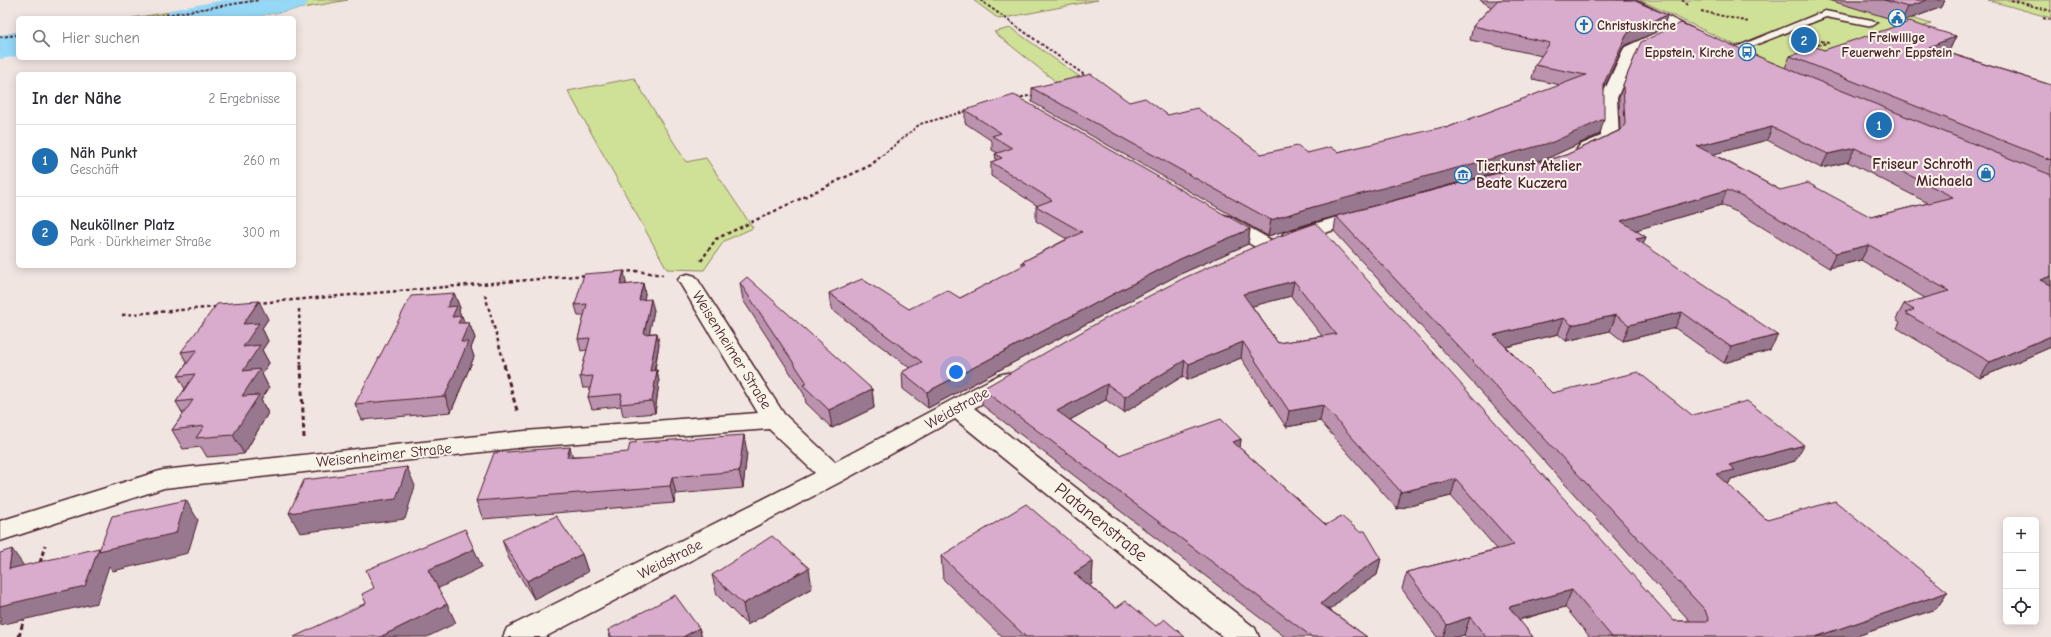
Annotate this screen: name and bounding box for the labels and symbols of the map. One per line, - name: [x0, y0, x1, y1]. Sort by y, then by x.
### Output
- public building icon: Freiwillige Feuerwehr Eppstein: [1887, 8, 1907, 28]
- church icon: Christuskirche: [1574, 15, 1594, 35]
- place label: Christuskirche: [1597, 18, 1676, 33]
- pin: 2: [1791, 25, 1817, 55]
- place label: Freiwillige Feuerwehr Eppstein: [1842, 30, 1952, 60]
- bus stop icon: Eppstein, Kirche: [1737, 42, 1757, 62]
- place label: Eppstein, Kirche: [1645, 45, 1735, 60]
- pin: 1: [1866, 110, 1892, 140]
- place label: Friseur Schroth Michaela: [1872, 155, 1973, 190]
- place label: Tierkunst Atelier Beate Kuczera: [1476, 157, 1582, 192]
- shop icon: Friseur Schroth Michaela: [1976, 163, 1996, 183]
- museum icon: Tierkunst Atelier Beate Kuczera: [1453, 165, 1473, 185]
- street label: Weisenheimer Straße: [688, 287, 776, 413]
- your location: [946, 362, 966, 382]
- street label: Weidstraße: [922, 383, 992, 433]
- street label: Weisenheimer Straße: [315, 439, 453, 471]
- street label: Platanenstraße: [1050, 479, 1151, 566]
- street label: Weidstraße: [635, 535, 706, 583]

